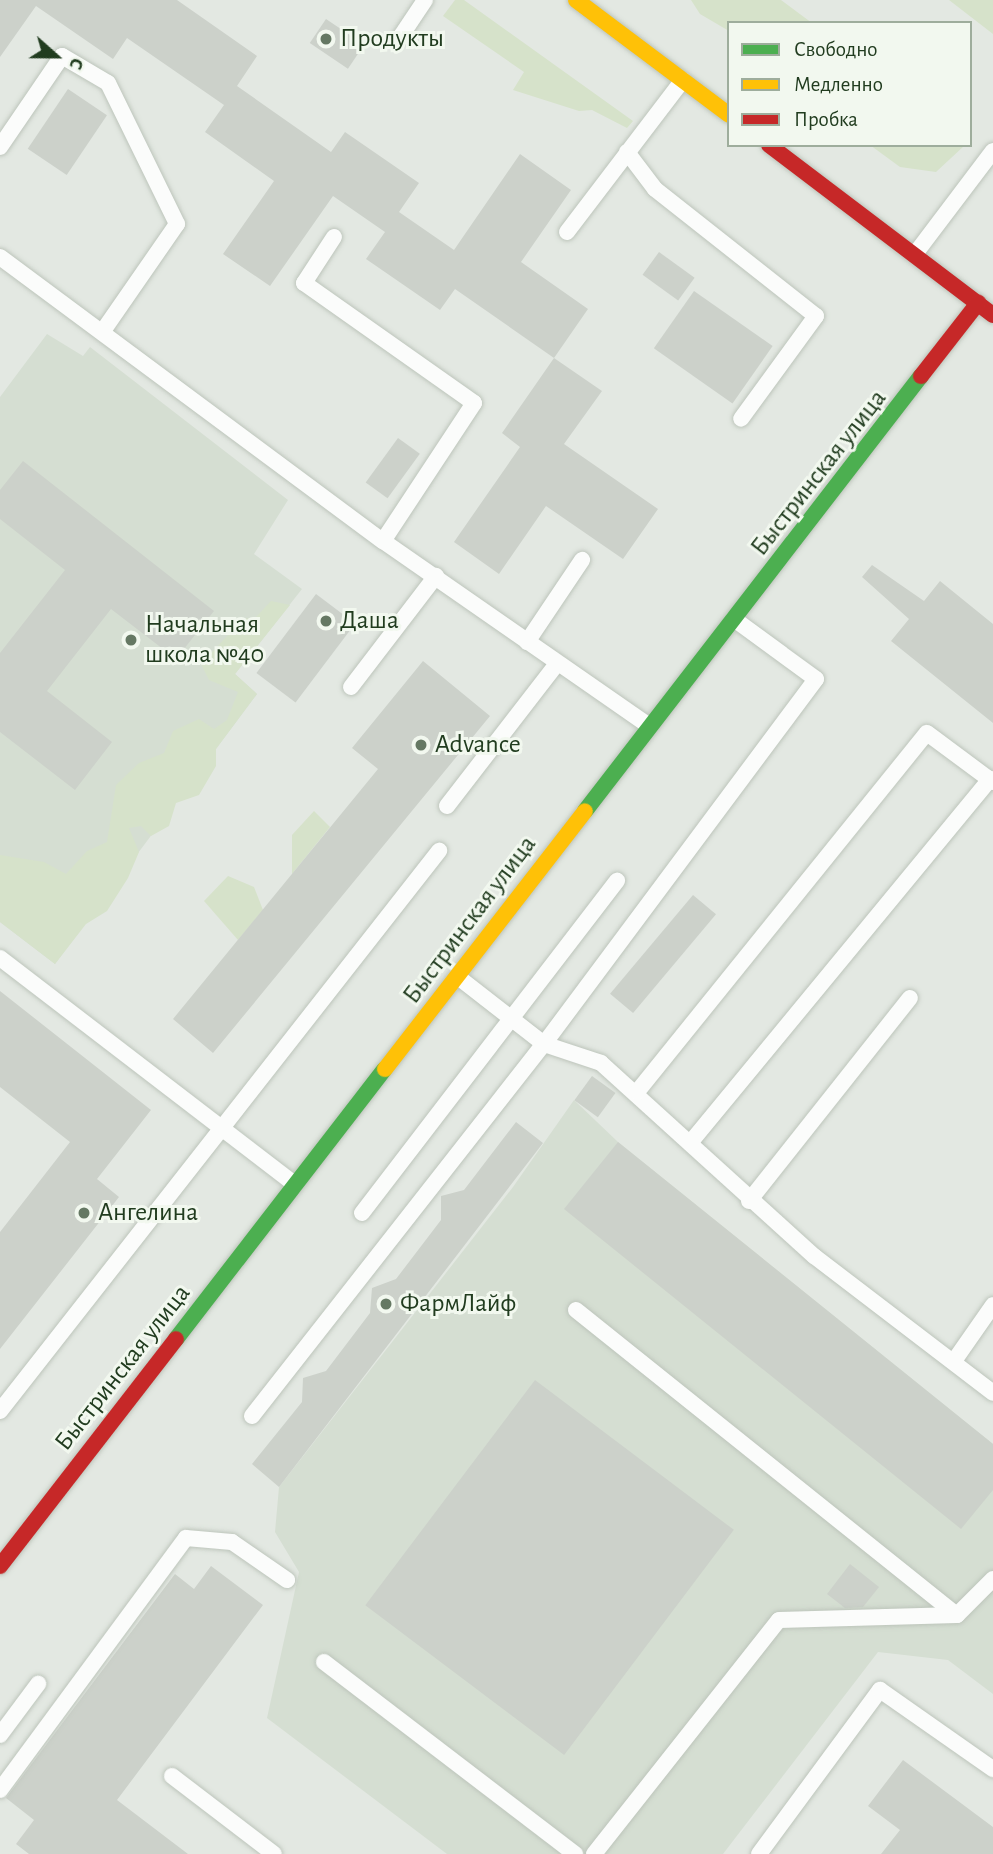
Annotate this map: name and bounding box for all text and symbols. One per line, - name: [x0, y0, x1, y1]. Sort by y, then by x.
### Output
- north arrow: [21, 21, 91, 91]
- legend: [727, 21, 972, 147]
- place label: Продукты: [340, 23, 444, 55]
- marker: Продукты: [318, 31, 334, 47]
- text: Свободно: [794, 39, 878, 60]
- text: С: [65, 55, 87, 72]
- text: Медленно: [794, 74, 883, 95]
- text: Пробка: [794, 109, 858, 130]
- street label: Быстринская улица: [744, 384, 894, 562]
- place label: Даша: [340, 605, 399, 637]
- place label: Начальная школа №40: [145, 609, 264, 670]
- marker: Даша: [318, 613, 334, 629]
- marker: Начальная школа №40: [123, 632, 139, 648]
- place label: Advance: [435, 729, 521, 761]
- marker: Advance: [413, 737, 429, 753]
- street label: Быстринская улица: [397, 830, 543, 1010]
- place label: Ангелина: [98, 1197, 198, 1229]
- marker: Ангелина: [76, 1205, 92, 1221]
- street label: Быстринская улица: [48, 1279, 198, 1457]
- place label: ФармЛайф: [400, 1288, 516, 1320]
- marker: ФармЛайф: [378, 1296, 394, 1312]

